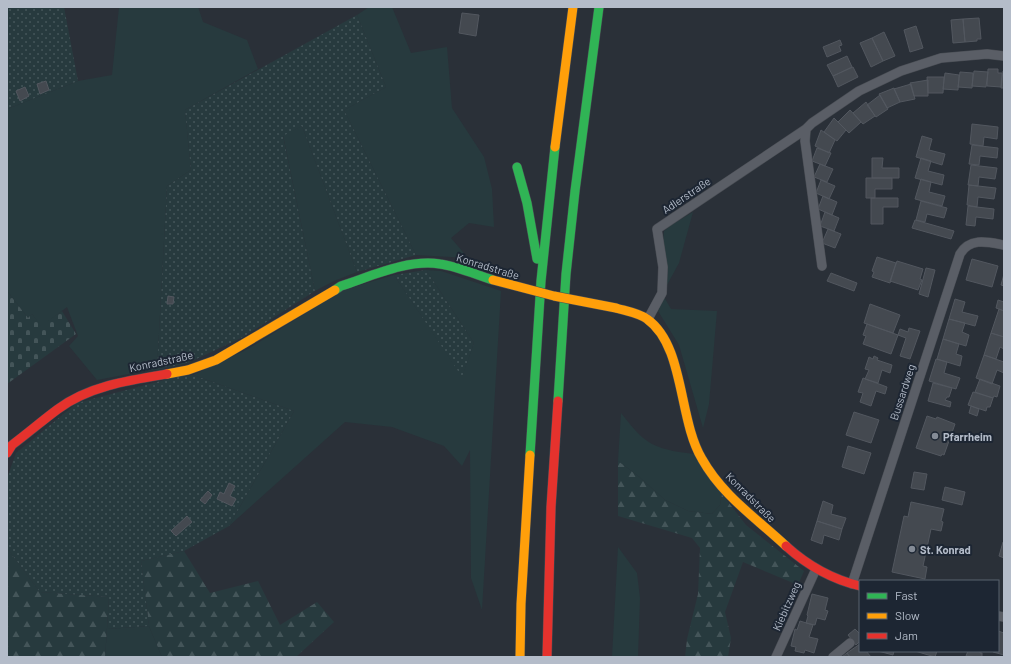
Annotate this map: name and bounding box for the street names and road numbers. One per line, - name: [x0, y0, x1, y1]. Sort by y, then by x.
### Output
- street label: Adlerstraße: [659, 174, 713, 216]
- street label: Konradstraße: [455, 250, 521, 282]
- street label: Konradstraße: [128, 348, 194, 374]
- street label: Bussardweg: [887, 362, 917, 422]
- street label: Konradstraße: [723, 469, 779, 525]
- street label: Kiebitzweg: [769, 579, 803, 633]

